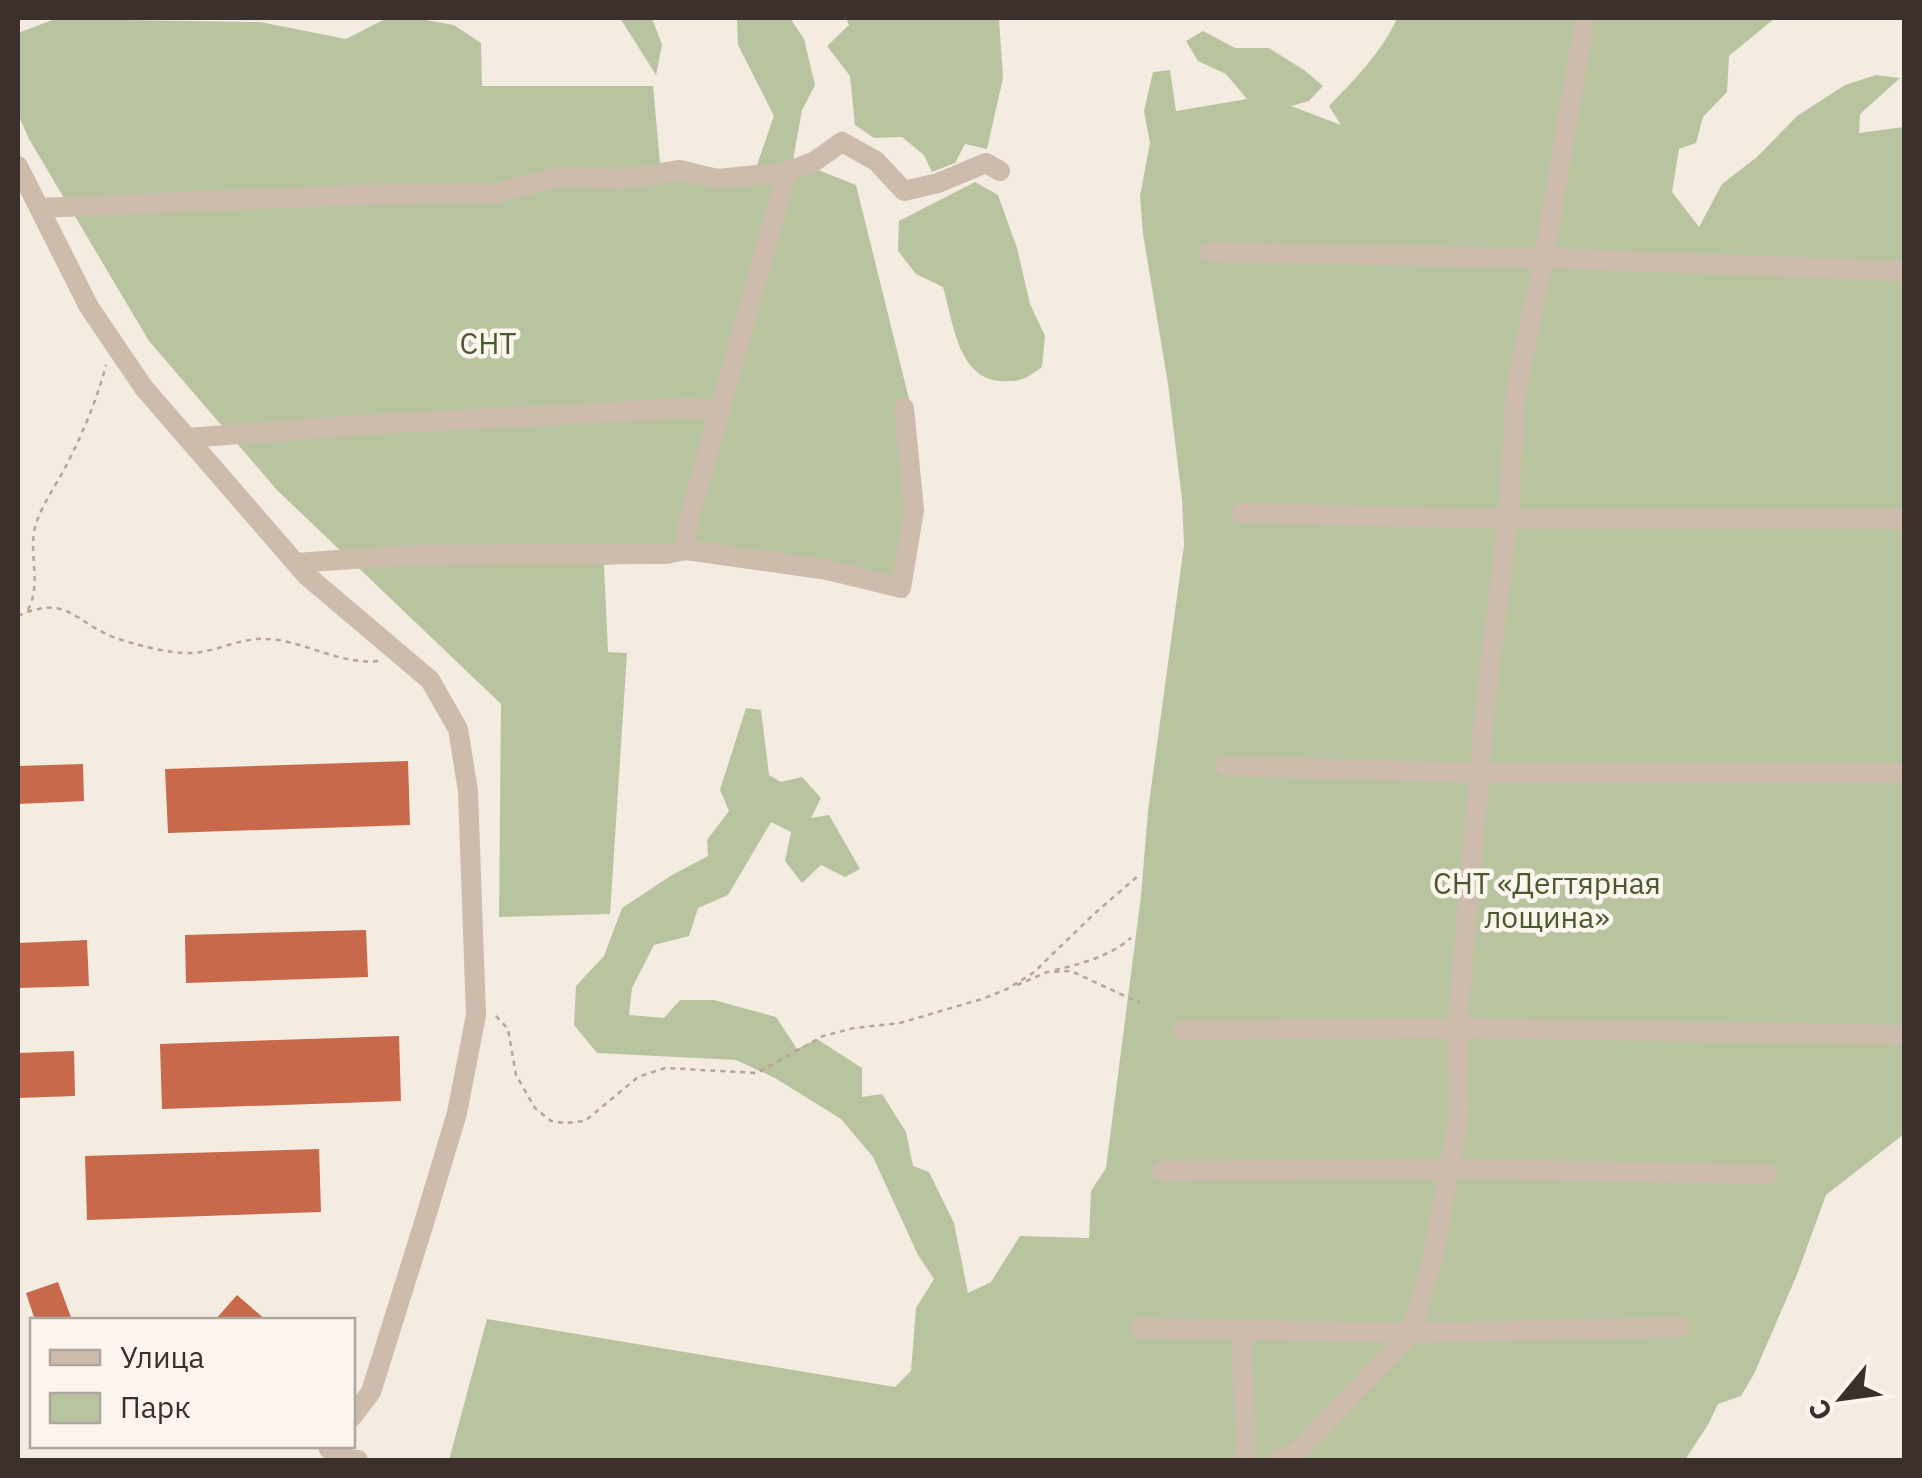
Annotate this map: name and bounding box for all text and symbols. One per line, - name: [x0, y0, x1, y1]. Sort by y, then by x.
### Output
- park label: СНТ: [460, 323, 517, 362]
- park label: СНТ «Дегтярная лощина»: [1433, 863, 1661, 936]
- legend: [30, 1318, 355, 1448]
- text: Улица: [120, 1337, 205, 1376]
- north arrow: [1792, 1348, 1892, 1448]
- text: Парк: [120, 1387, 191, 1426]
- text: С: [1799, 1393, 1840, 1427]

